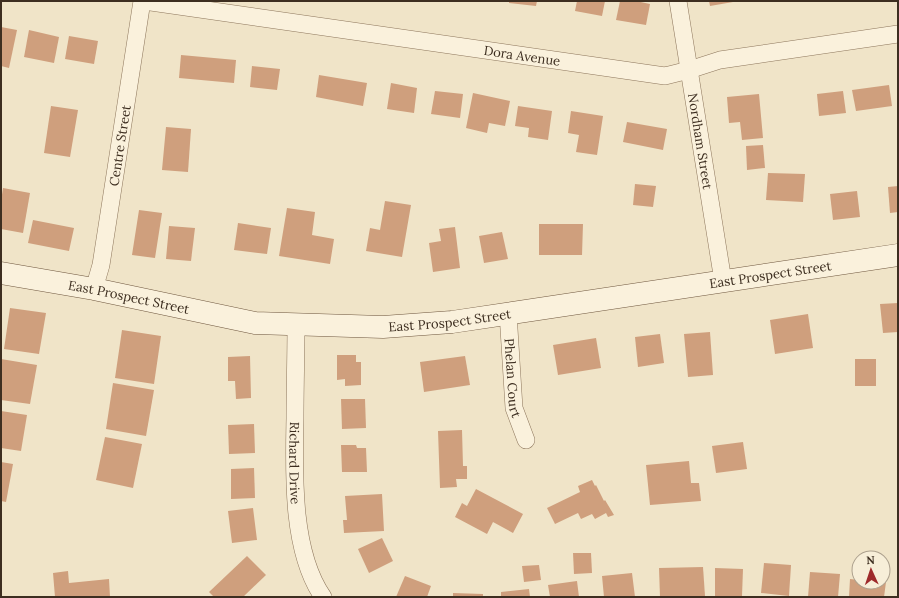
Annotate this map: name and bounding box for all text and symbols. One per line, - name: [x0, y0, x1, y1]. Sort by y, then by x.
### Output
- street label: Dora Avenue: [483, 42, 561, 69]
- street label: Nordham Street: [684, 92, 717, 191]
- street label: Centre Street: [105, 104, 134, 187]
- street label: East Prospect Street: [708, 257, 833, 292]
- street label: East Prospect Street: [67, 276, 191, 317]
- street label: East Prospect Street: [388, 305, 512, 335]
- street label: Phelan Court: [501, 338, 525, 420]
- street label: Richard Drive: [286, 421, 305, 505]
- north arrow: [851, 550, 891, 590]
- text: N: [866, 553, 876, 567]

